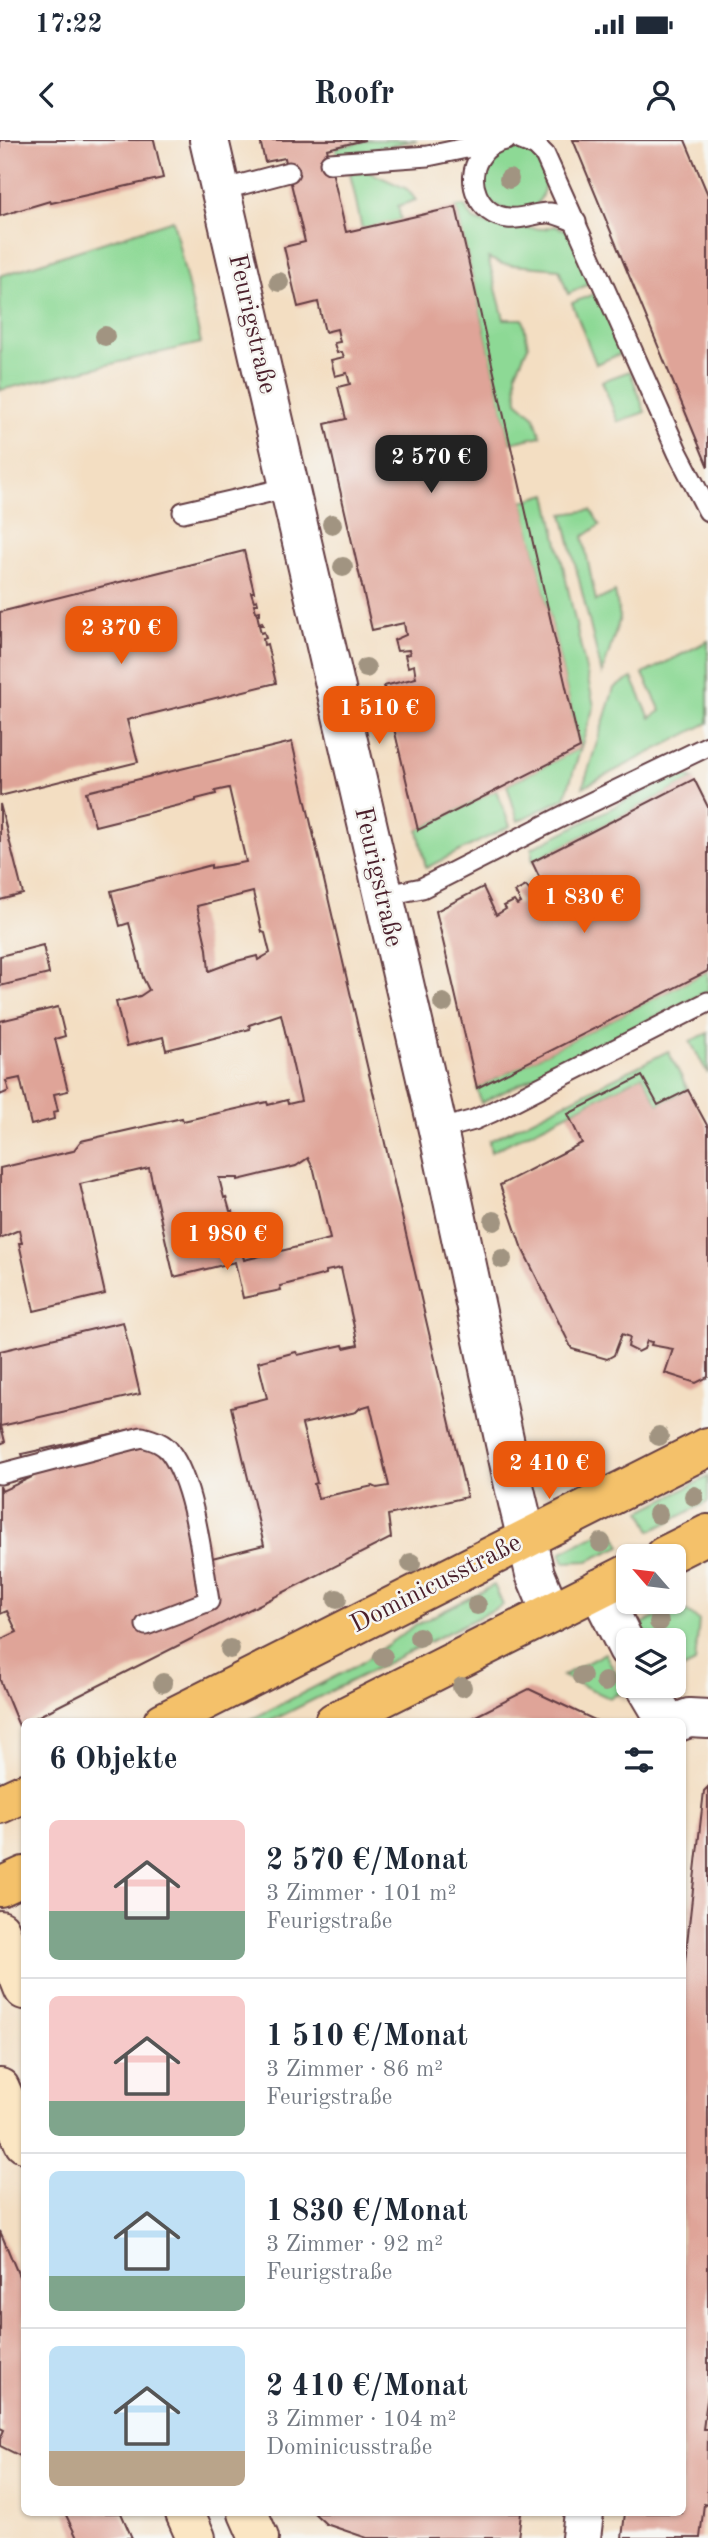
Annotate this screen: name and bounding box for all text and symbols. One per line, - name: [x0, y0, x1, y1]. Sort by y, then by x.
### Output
- text: 17:22: [35, 12, 103, 38]
- icon: back: [28, 76, 66, 114]
- icon: person: [642, 76, 680, 114]
- text: Roofr: [314, 79, 394, 111]
- street label: Feurigstraße: [223, 252, 281, 396]
- pin: 2 570 €: [366, 436, 496, 495]
- text: 2 570 €: [391, 446, 471, 469]
- pin: 2 370 €: [56, 606, 186, 666]
- text: 2 370 €: [81, 617, 161, 640]
- pin: 1 510 €: [314, 686, 444, 746]
- text: 1 510 €: [339, 697, 419, 720]
- street label: Feurigstraße: [349, 805, 407, 949]
- pin: 1 830 €: [519, 876, 649, 935]
- text: 1 830 €: [544, 886, 624, 909]
- pin: 1 980 €: [162, 1212, 292, 1272]
- text: 1 980 €: [187, 1223, 267, 1246]
- pin: 2 410 €: [484, 1442, 614, 1501]
- text: 2 410 €: [509, 1452, 589, 1475]
- street label: Dominicusstraße: [346, 1530, 526, 1638]
- north arrow: [616, 1544, 686, 1614]
- map controls: [616, 1544, 686, 1698]
- button: layers: [616, 1628, 686, 1698]
- icon: filters: [620, 1741, 658, 1779]
- text: 6 Objekte: [49, 1745, 178, 1775]
- text: 2 570 €/Monat: [266, 1846, 468, 1876]
- icon: home: [105, 1848, 189, 1932]
- text: 3 Zimmer · 101 m²: [266, 1882, 456, 1905]
- text: Feurigstraße: [266, 1910, 392, 1933]
- text: 1 510 €/Monat: [266, 2022, 468, 2052]
- icon: home: [105, 2024, 189, 2108]
- text: 3 Zimmer · 86 m²: [266, 2058, 443, 2081]
- text: Feurigstraße: [266, 2086, 392, 2109]
- text: 1 830 €/Monat: [266, 2197, 468, 2227]
- icon: home: [105, 2199, 189, 2283]
- text: 3 Zimmer · 92 m²: [266, 2233, 443, 2256]
- text: Feurigstraße: [266, 2261, 392, 2284]
- text: 2 410 €/Monat: [266, 2372, 468, 2402]
- icon: home: [105, 2374, 189, 2458]
- text: 3 Zimmer · 104 m²: [266, 2408, 456, 2431]
- text: Dominicusstraße: [266, 2436, 432, 2459]

